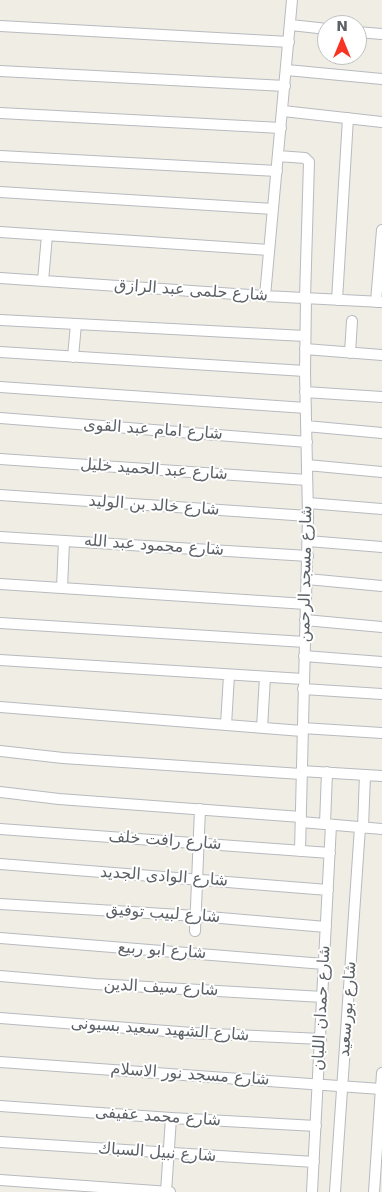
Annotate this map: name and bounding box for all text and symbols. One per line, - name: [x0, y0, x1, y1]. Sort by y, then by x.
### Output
- north arrow: [317, 15, 367, 65]
- text: N: [336, 18, 348, 34]
- street label: شارع حلمى عبد الرازق: [113, 276, 269, 306]
- street label: شارع امام عبد القوى: [83, 416, 223, 444]
- street label: شارع عبد الحميد خليل: [80, 455, 228, 485]
- street label: شارع خالد بن الوليد: [88, 492, 220, 520]
- street label: شارع مسجد الرحمن: [295, 505, 317, 643]
- street label: شارع محمود عبد الله: [83, 532, 225, 560]
- street label: شارع رافت خلف: [108, 827, 222, 855]
- street label: شارع الوادى الجديد: [99, 863, 229, 891]
- street label: شارع لبيب توفيق: [105, 900, 221, 928]
- street label: شارع ابو ربيع: [117, 938, 207, 964]
- street label: شارع حمدان اللبان: [309, 945, 335, 1071]
- street label: شارع بورسعيد: [335, 961, 361, 1057]
- street label: شارع سيف الدين: [103, 975, 219, 1001]
- street label: شارع الشهيد سعيد بسيونى: [70, 1014, 250, 1046]
- street label: شارع مسجد نور الاسلام: [110, 1060, 270, 1090]
- street label: شارع محمد عفيفى: [94, 1103, 222, 1131]
- street label: شارع نبيل السباك: [97, 1139, 217, 1167]

